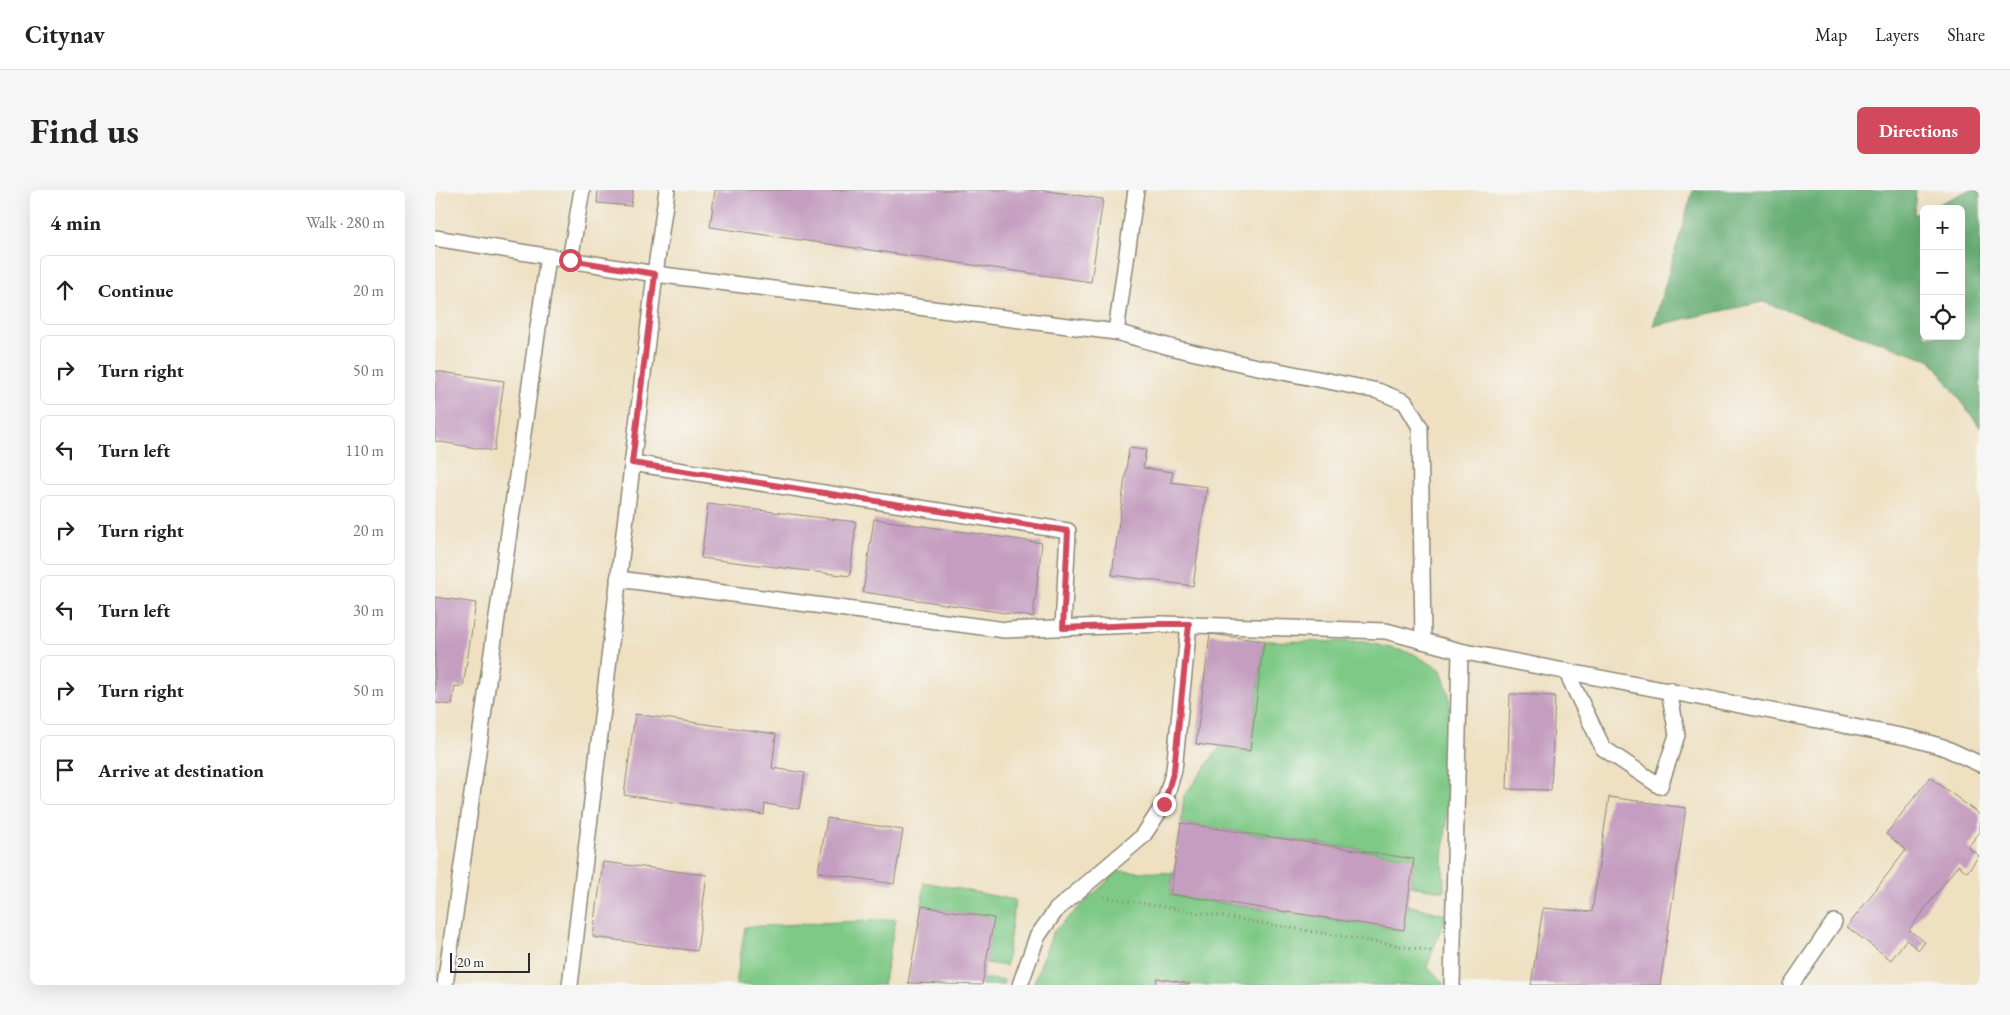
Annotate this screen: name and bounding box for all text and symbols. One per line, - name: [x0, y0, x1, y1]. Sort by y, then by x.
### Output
- text: Citynav: [25, 19, 105, 50]
- text: Map: [1815, 23, 1847, 46]
- text: Layers: [1875, 23, 1919, 46]
- text: Share: [1947, 23, 1985, 46]
- button: Directions: [1857, 107, 1980, 154]
- text: Find us: [30, 108, 139, 153]
- map controls: [1920, 205, 1965, 340]
- button: +: [1920, 205, 1965, 250]
- text: 4 min: [50, 209, 101, 236]
- text: Walk · 280 m: [306, 212, 385, 233]
- route start: [559, 249, 582, 272]
- button: −: [1920, 250, 1965, 295]
- icon: ahead: [51, 276, 79, 304]
- text: Continue: [98, 278, 173, 303]
- text: 20 m: [353, 280, 384, 301]
- button: locate: [1920, 295, 1965, 340]
- icon: right: [51, 356, 79, 384]
- text: Turn right: [98, 358, 184, 383]
- text: 50 m: [353, 360, 384, 381]
- icon: left: [51, 436, 79, 464]
- text: Turn left: [98, 438, 170, 463]
- text: 110 m: [345, 440, 384, 461]
- icon: right: [51, 516, 79, 544]
- text: Turn right: [98, 518, 184, 543]
- text: 20 m: [353, 520, 384, 541]
- icon: left: [51, 596, 79, 624]
- text: Turn left: [98, 598, 170, 623]
- text: 30 m: [353, 600, 384, 621]
- icon: right: [51, 676, 79, 704]
- text: Turn right: [98, 678, 184, 703]
- text: 50 m: [353, 680, 384, 701]
- icon: arrive: [51, 756, 79, 784]
- text: Arrive at destination: [98, 758, 264, 783]
- route end: [1153, 793, 1176, 816]
- scale bar: [450, 950, 530, 973]
- text: 20 m: [457, 953, 484, 971]

